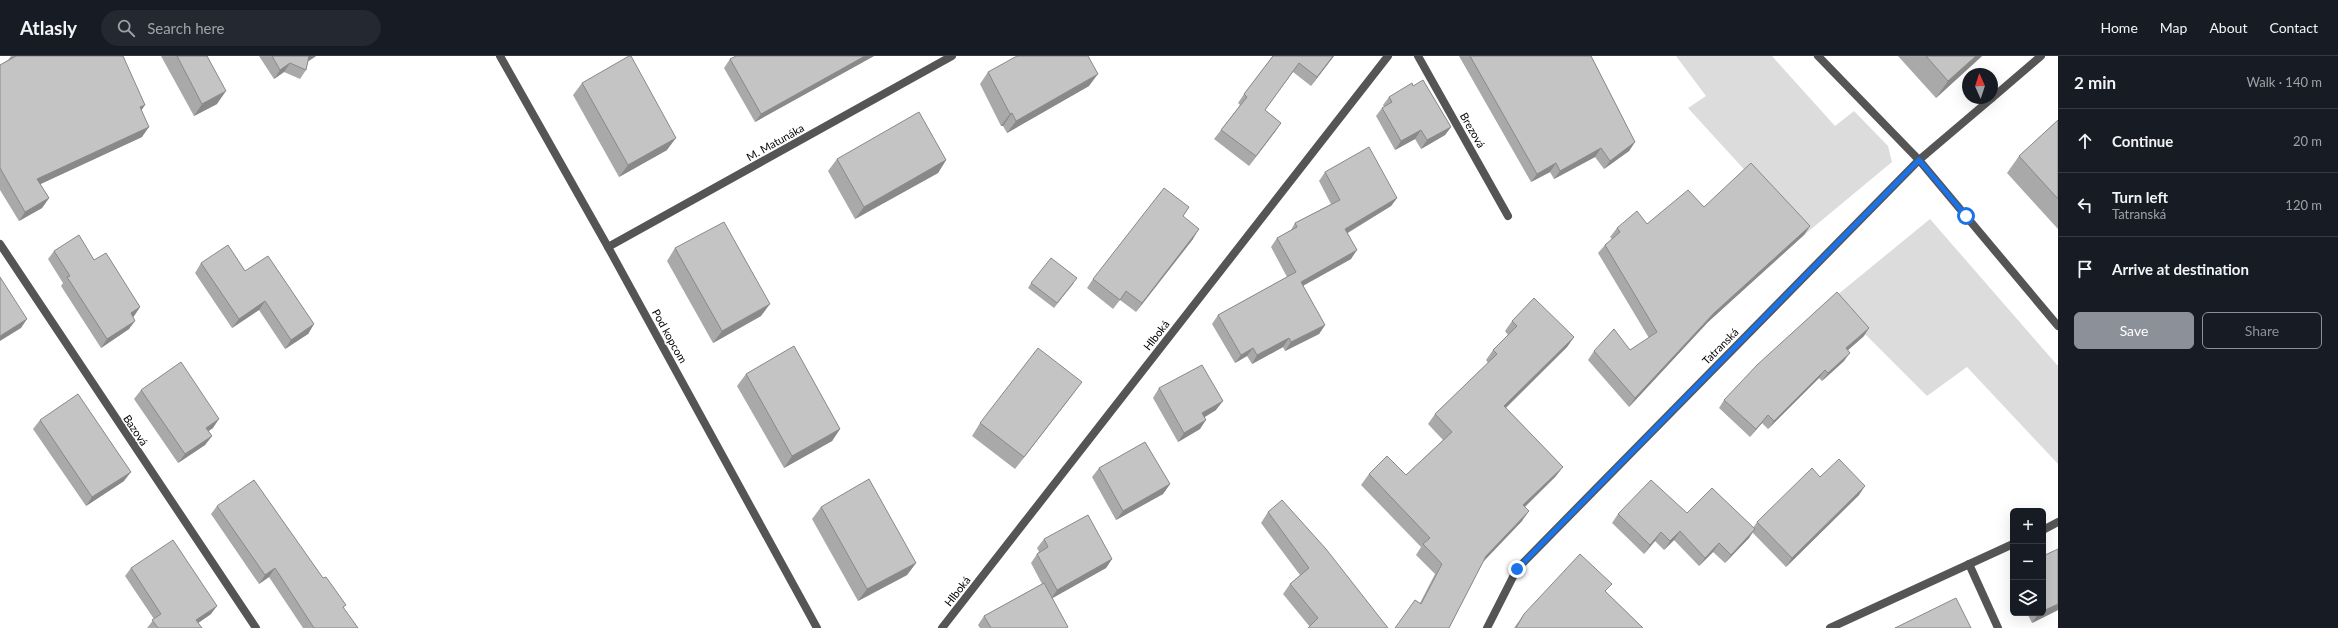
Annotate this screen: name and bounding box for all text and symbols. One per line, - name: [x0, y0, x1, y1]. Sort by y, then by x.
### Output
- search box: [101, 10, 381, 46]
- text: Atlasly: [20, 16, 77, 39]
- icon: search: [115, 17, 137, 39]
- text: Search here: [147, 19, 225, 37]
- text: Home: [2100, 19, 2138, 36]
- text: Map: [2160, 19, 2187, 36]
- text: About: [2209, 19, 2247, 36]
- text: Contact: [2269, 19, 2318, 36]
- north arrow: [1962, 68, 1998, 104]
- text: 2 min: [2074, 72, 2116, 93]
- text: Walk · 140 m: [2246, 74, 2322, 90]
- street label: Brezová: [1458, 110, 1488, 150]
- street label: M. Matunáka: [744, 121, 806, 163]
- icon: ahead: [2074, 130, 2096, 152]
- text: Continue: [2112, 132, 2173, 150]
- text: 20 m: [2293, 133, 2322, 149]
- text: Turn left: [2112, 188, 2168, 206]
- icon: left: [2074, 194, 2096, 216]
- text: 120 m: [2285, 197, 2322, 213]
- text: Tatranská: [2112, 206, 2166, 222]
- route start: [1957, 207, 1975, 225]
- icon: arrive: [2074, 258, 2096, 280]
- text: Arrive at destination: [2112, 260, 2249, 278]
- street label: Pod kopcom: [650, 307, 690, 365]
- button: Save: [2074, 312, 2194, 349]
- button: Share: [2202, 312, 2322, 349]
- street label: Hlboká: [1140, 317, 1172, 353]
- street label: Tatranská: [1699, 325, 1741, 367]
- street label: Bazová: [121, 412, 151, 448]
- map controls: [2010, 508, 2046, 616]
- button: +: [2010, 508, 2046, 544]
- button: −: [2010, 544, 2046, 580]
- route end: [1508, 560, 1526, 578]
- street label: Hlboká: [941, 573, 973, 609]
- button: layers: [2010, 580, 2046, 616]

